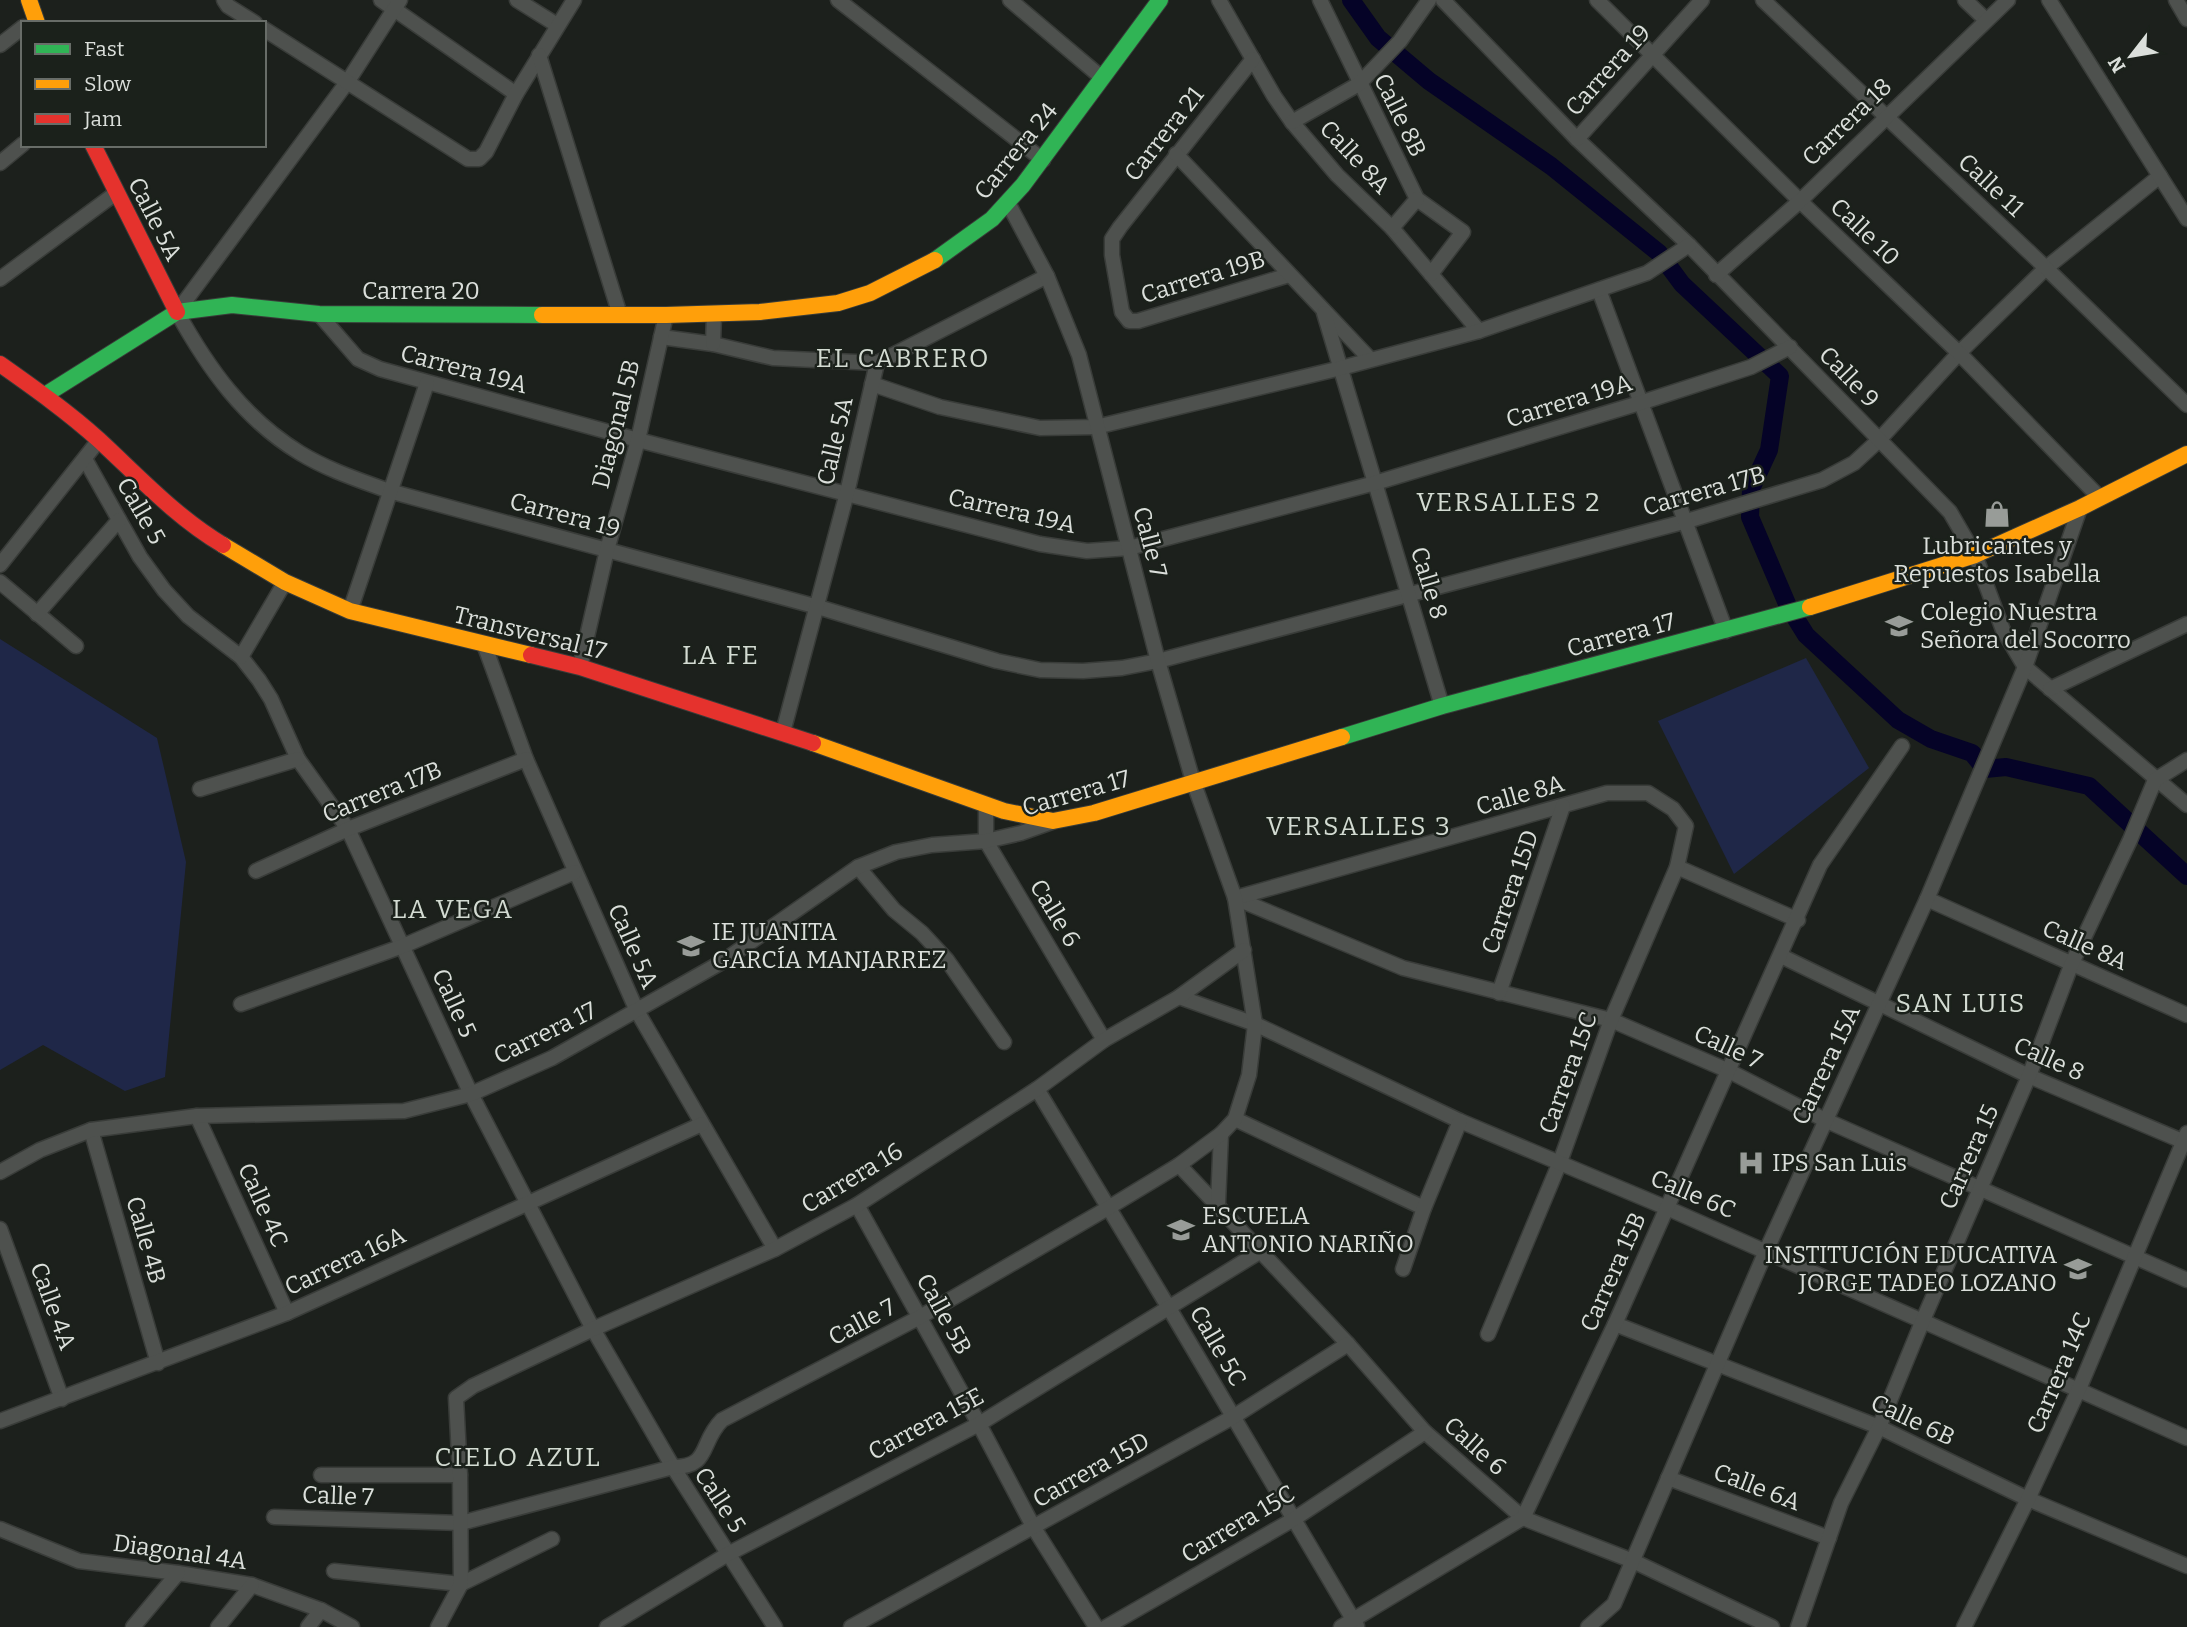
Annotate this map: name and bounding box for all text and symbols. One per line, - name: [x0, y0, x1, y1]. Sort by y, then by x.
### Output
- street label: Carrera 19: [1560, 19, 1656, 121]
- legend: [21, 21, 266, 147]
- north arrow: [2096, 21, 2166, 91]
- text: Fast: [84, 36, 125, 62]
- text: N: [2103, 52, 2130, 77]
- street label: Calle 8B: [1368, 69, 1432, 161]
- text: Slow: [84, 71, 131, 97]
- street label: Carrera 18: [1796, 72, 1898, 172]
- street label: Carrera 21: [1118, 81, 1210, 187]
- street label: Carrera 24: [968, 97, 1064, 205]
- text: Jam: [83, 106, 122, 132]
- street label: Calle 8A: [1314, 114, 1396, 200]
- street label: Calle 11: [1952, 148, 2030, 222]
- street label: Calle 5A: [122, 173, 188, 265]
- street label: Calle 10: [1825, 192, 1905, 272]
- street label: Carrera 19B: [1137, 245, 1269, 309]
- street label: Carrera 20: [362, 277, 480, 305]
- street label: Carrera 19A: [398, 339, 530, 399]
- street label: Calle 9: [1813, 341, 1885, 413]
- district label: EL CABRERO: [816, 343, 990, 374]
- street label: Diagonal 5B: [586, 357, 646, 491]
- street label: Carrera 19A: [1503, 369, 1635, 433]
- street label: Calle 5A: [811, 394, 859, 488]
- street label: Carrera 17B: [1639, 460, 1769, 522]
- street label: Calle 5: [111, 473, 171, 549]
- street label: Carrera 19A: [945, 483, 1079, 539]
- street label: Carrera 19: [507, 487, 623, 543]
- district label: VERSALLES 2: [1417, 487, 1601, 518]
- shop icon: Lubricantes y Repuestos Isabella: [1982, 499, 2012, 529]
- street label: Calle 7: [1127, 504, 1173, 580]
- place label: Lubricantes y Repuestos Isabella: [1894, 532, 2100, 588]
- street label: Calle 8: [1405, 543, 1453, 623]
- place label: Colegio Nuestra Señora del Socorro: [1920, 598, 2131, 654]
- street label: Transversal 17: [451, 601, 609, 665]
- street label: Carrera 17: [1564, 607, 1678, 663]
- school or university icon: Colegio Nuestra Señora del Socorro: [1884, 611, 1914, 641]
- district label: LA FE: [682, 640, 760, 671]
- street label: Carrera 17B: [318, 755, 446, 829]
- street label: Carrera 17: [1019, 764, 1133, 822]
- street label: Calle 8A: [1473, 769, 1567, 821]
- district label: VERSALLES 3: [1266, 811, 1452, 842]
- street label: Carrera 15D: [1476, 826, 1544, 958]
- street label: Calle 6: [1024, 874, 1086, 952]
- district label: LA VEGA: [392, 894, 514, 925]
- street label: Calle 5A: [602, 899, 664, 993]
- street label: Calle 8A: [2038, 914, 2132, 976]
- place label: IE JUANITA GARCÍA MANJARREZ: [712, 918, 946, 974]
- school or university icon: IE JUANITA GARCÍA MANJARREZ: [676, 931, 706, 961]
- street label: Calle 5: [426, 964, 482, 1042]
- district label: SAN LUIS: [1896, 988, 2026, 1019]
- street label: Carrera 17: [489, 996, 601, 1070]
- street label: Carrera 15A: [1786, 1001, 1866, 1129]
- street label: Carrera 15C: [1533, 1008, 1603, 1138]
- street label: Calle 7: [1689, 1019, 1767, 1075]
- street label: Calle 8: [2009, 1031, 2089, 1087]
- street label: Carrera 15: [1933, 1100, 2005, 1214]
- street label: Carrera 16: [796, 1137, 908, 1219]
- hospital icon: IPS San Luis: [1736, 1148, 1766, 1178]
- place label: IPS San Luis: [1772, 1149, 1907, 1177]
- street label: Calle 4C: [232, 1158, 294, 1252]
- street label: Calle 6C: [1646, 1164, 1740, 1224]
- street label: Calle 4B: [120, 1193, 172, 1287]
- place label: ESCUELA ANTONIO NARIÑO: [1202, 1202, 1414, 1258]
- street label: Carrera 15B: [1574, 1208, 1652, 1336]
- school or university icon: ESCUELA ANTONIO NARIÑO: [1166, 1215, 1196, 1245]
- street label: Carrera 16A: [280, 1221, 410, 1301]
- place label: INSTITUCIÓN EDUCATIVA JORGE TADEO LOZANO: [1765, 1241, 2057, 1297]
- school or university icon: INSTITUCIÓN EDUCATIVA JORGE TADEO LOZANO: [2063, 1254, 2093, 1284]
- street label: Calle 4A: [24, 1258, 82, 1354]
- street label: Calle 5B: [910, 1269, 978, 1359]
- street label: Calle 7: [824, 1293, 900, 1351]
- street label: Calle 5C: [1184, 1301, 1252, 1391]
- street label: Carrera 14C: [2021, 1308, 2097, 1438]
- street label: Carrera 15E: [863, 1382, 989, 1466]
- street label: Calle 6B: [1867, 1388, 1959, 1452]
- street label: Calle 6: [1438, 1411, 1512, 1481]
- street label: Carrera 15D: [1028, 1426, 1154, 1514]
- district label: CIELO AZUL: [434, 1442, 602, 1473]
- street label: Calle 6A: [1710, 1458, 1804, 1516]
- street label: Calle 5: [688, 1462, 752, 1538]
- street label: Carrera 15C: [1176, 1479, 1300, 1569]
- street label: Calle 7: [302, 1481, 374, 1511]
- street label: Diagonal 4A: [111, 1529, 249, 1575]

